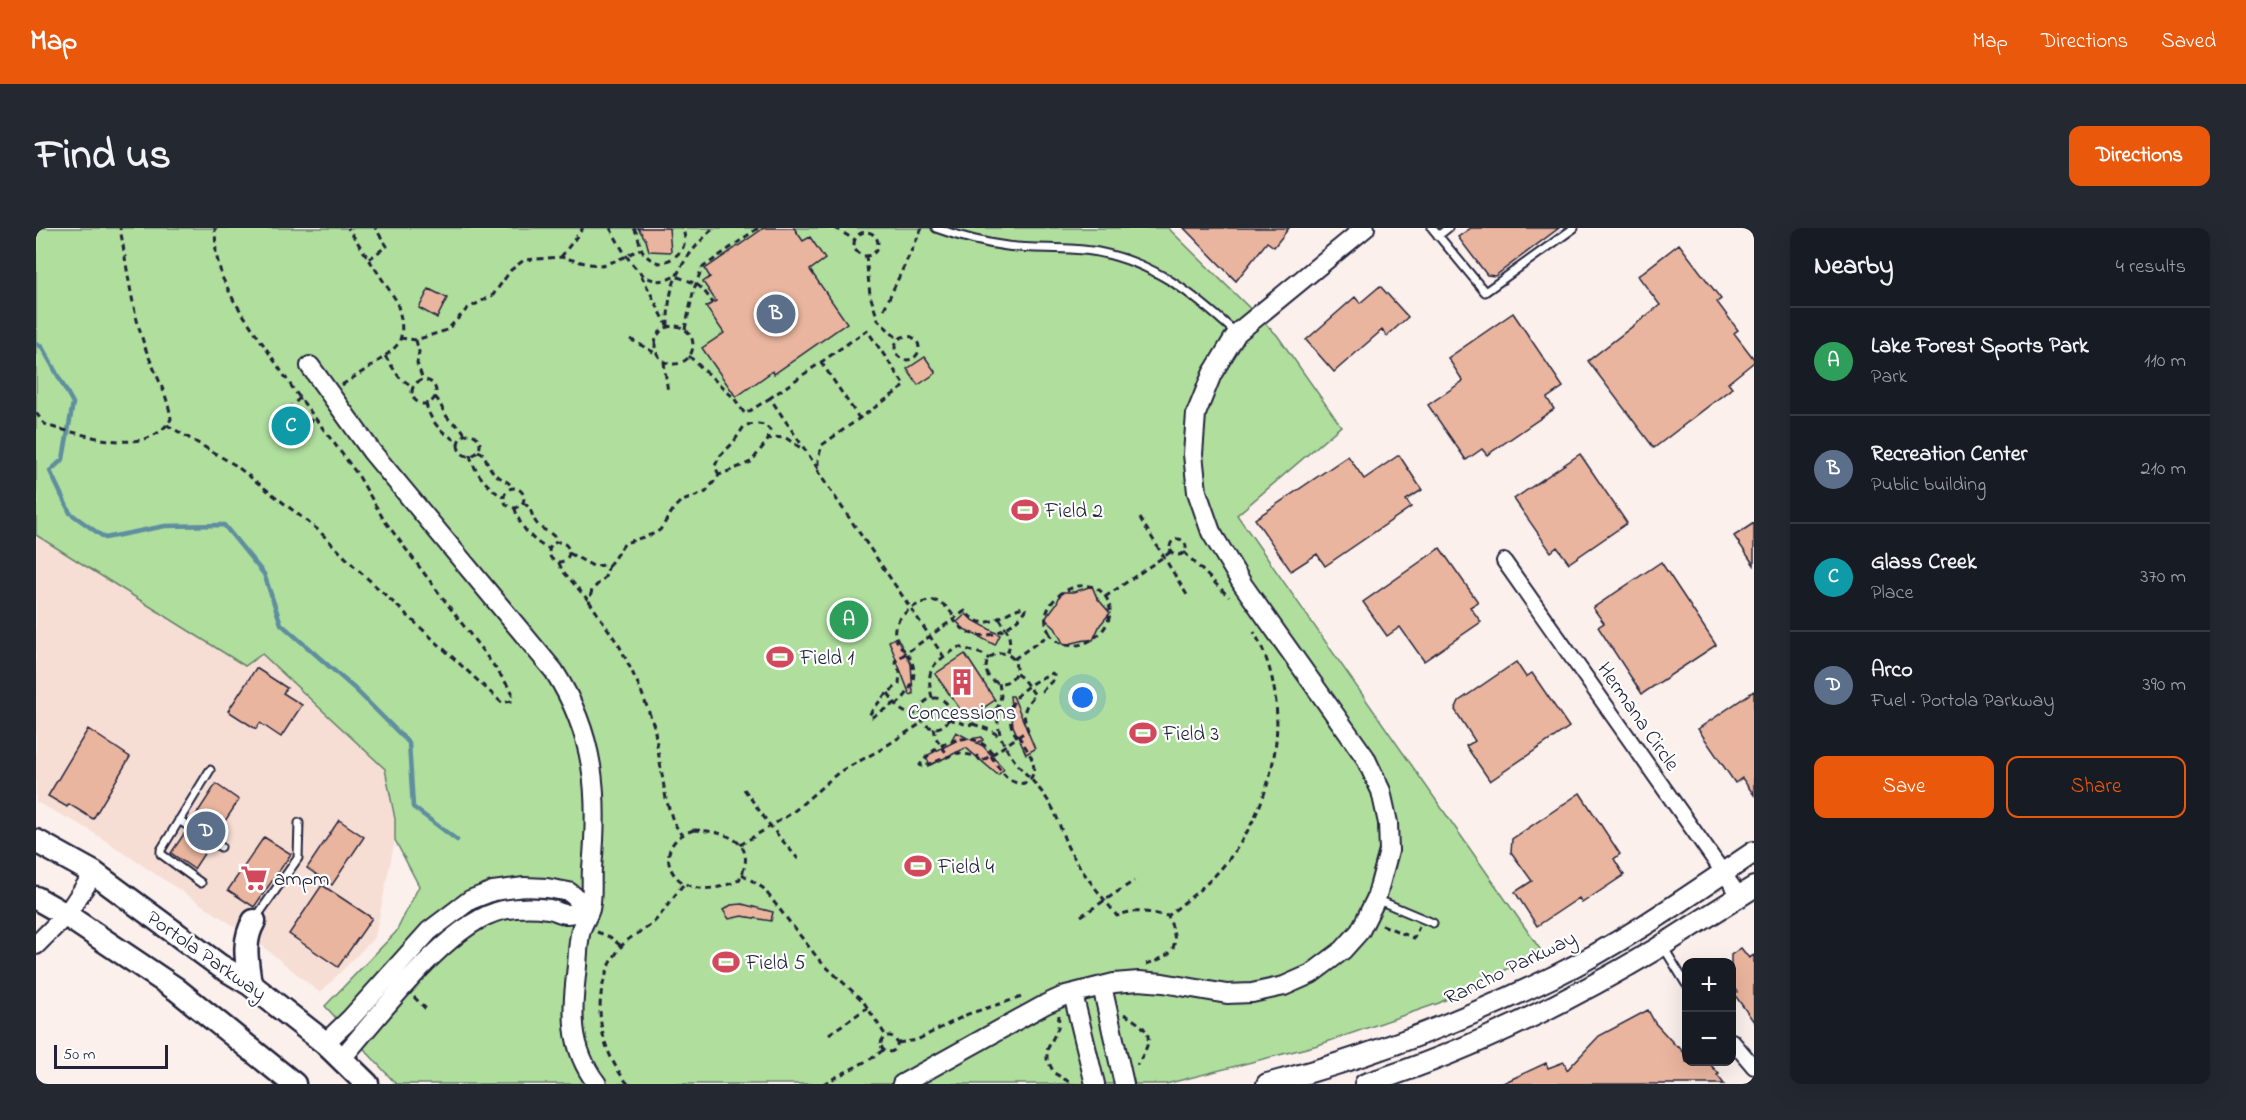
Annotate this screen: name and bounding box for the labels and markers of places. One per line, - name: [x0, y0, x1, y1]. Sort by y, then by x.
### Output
- pin: B: [756, 292, 796, 337]
- pin: C: [272, 404, 310, 448]
- sports icon: Field 2: [1010, 495, 1040, 525]
- place label: Field 2: [1044, 497, 1103, 527]
- pin: A: [830, 598, 868, 642]
- sports icon: Field 1: [765, 642, 795, 672]
- place label: Field 1: [799, 644, 854, 674]
- building icon: Concessions: [947, 667, 977, 697]
- place label: Concessions: [908, 699, 1016, 729]
- sports icon: Field 3: [1128, 718, 1158, 748]
- place label: Field 3: [1162, 720, 1219, 750]
- pin: D: [186, 808, 226, 854]
- sports icon: Field 4: [903, 851, 933, 881]
- place label: Field 4: [937, 853, 994, 883]
- supermarket icon: ampm: [239, 863, 269, 893]
- place label: ampm: [274, 865, 329, 895]
- sports icon: Field 5: [711, 947, 741, 977]
- place label: Field 5: [745, 949, 805, 979]

